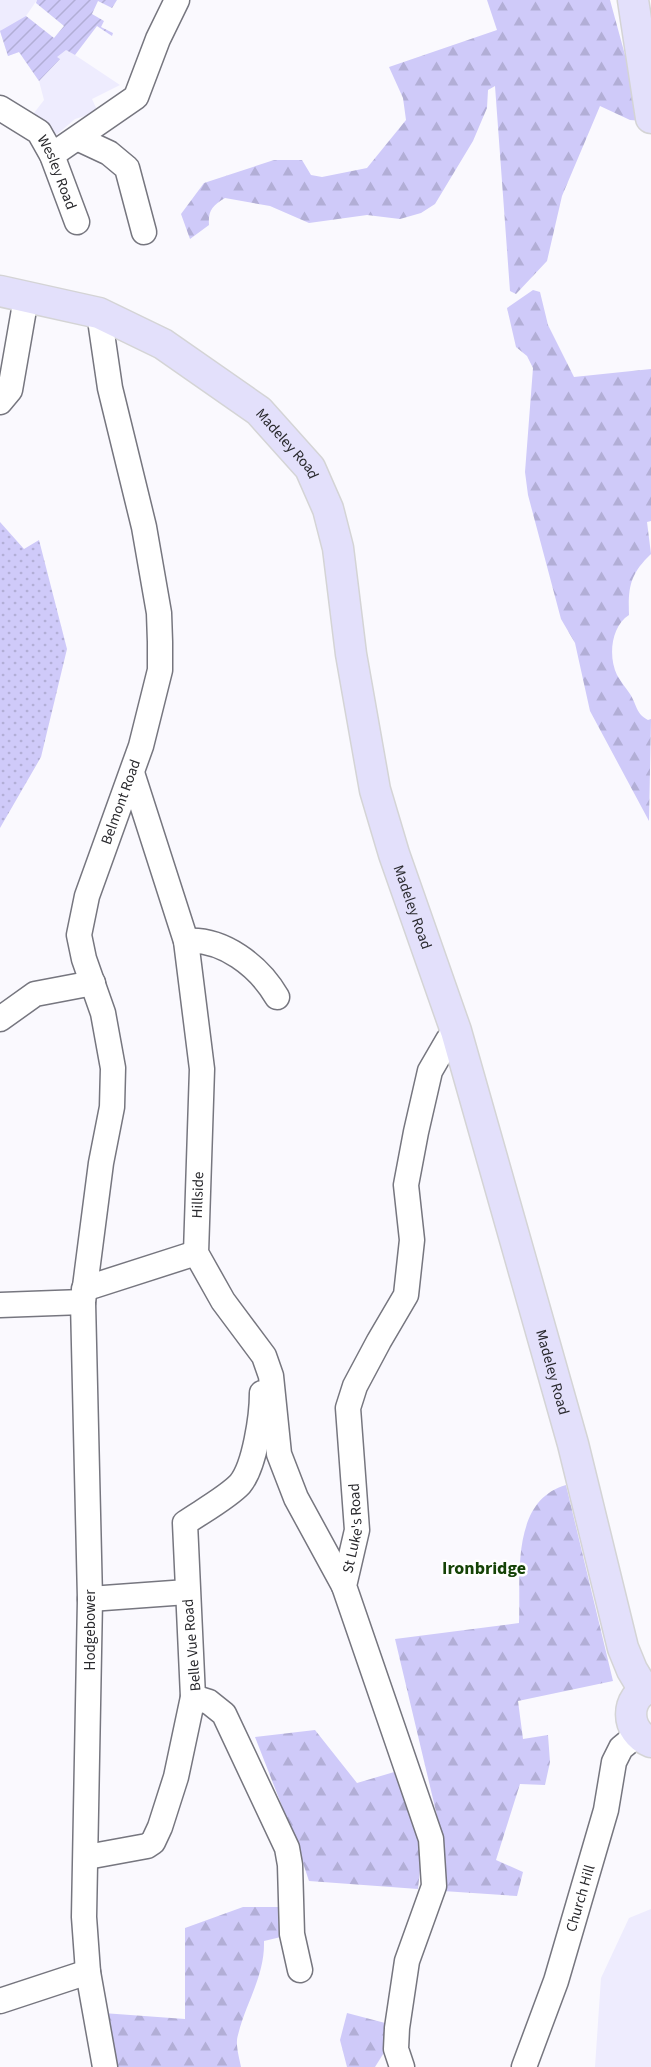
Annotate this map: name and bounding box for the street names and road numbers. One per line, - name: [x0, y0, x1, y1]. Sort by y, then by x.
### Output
- street label: Wesley Road: [32, 131, 82, 212]
- street label: Madeley Road: [251, 404, 324, 482]
- street label: Belmont Road: [96, 757, 146, 847]
- street label: Madeley Road: [388, 862, 437, 952]
- street label: Hillside: [187, 1171, 209, 1219]
- street label: Madeley Road: [531, 1327, 575, 1417]
- street label: St Luke's Road: [337, 1483, 368, 1575]
- street label: Hodgebower: [80, 1589, 101, 1670]
- street label: Belle Vue Road: [178, 1598, 206, 1692]
- street label: Church Hill: [560, 1862, 600, 1934]

